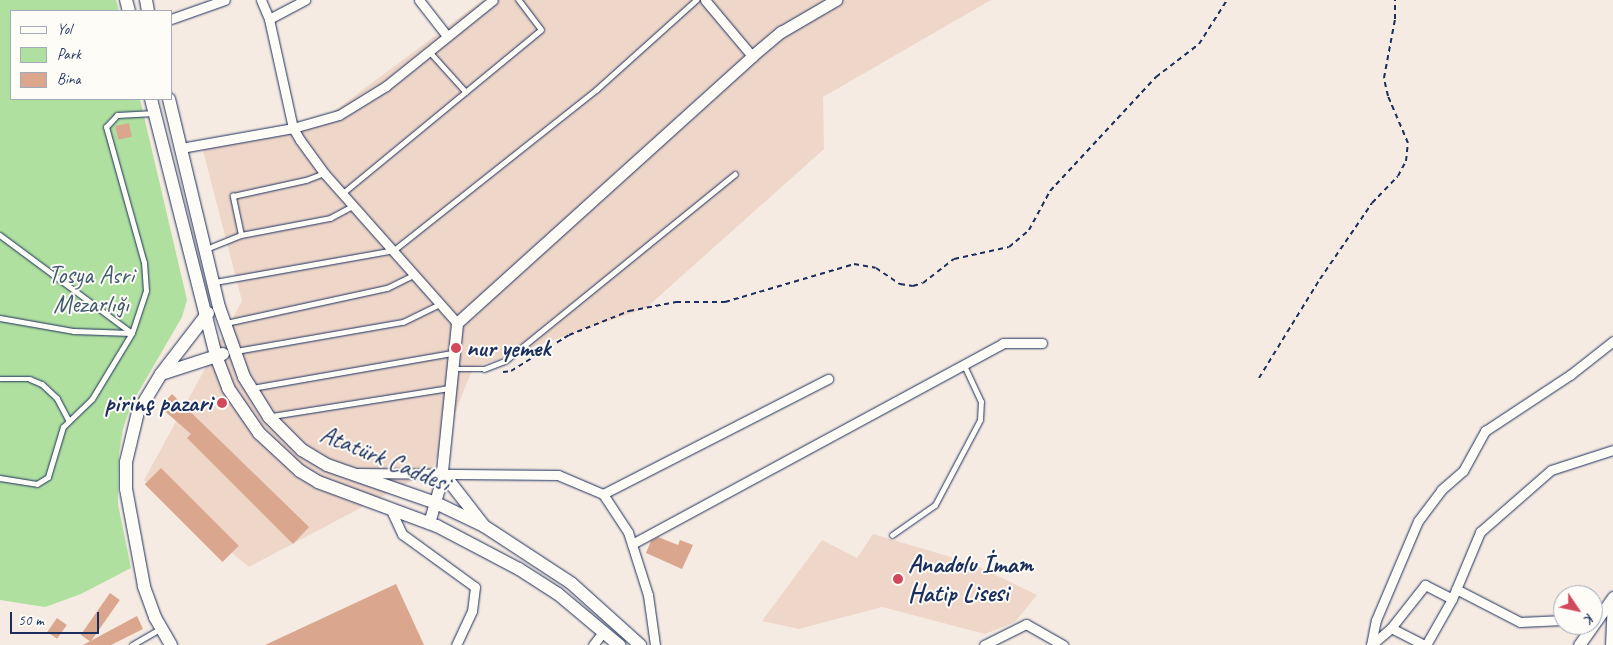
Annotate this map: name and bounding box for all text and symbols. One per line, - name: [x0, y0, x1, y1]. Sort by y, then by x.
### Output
- legend: [10, 10, 172, 100]
- text: Yol: [57, 20, 72, 39]
- text: Park: [57, 45, 81, 64]
- text: Bina: [57, 70, 81, 89]
- park label: Tosya Asri Mezarlığı: [48, 261, 134, 320]
- place label: nur yemek: [466, 333, 552, 363]
- marker: nur yemek: [450, 342, 462, 354]
- place label: pirinç pazari: [105, 388, 212, 418]
- marker: pirinç pazari: [216, 397, 228, 409]
- street label: Atatürk Caddesi: [316, 419, 454, 499]
- place label: Anadolu İmam Hatip Lisesi: [908, 550, 1033, 609]
- marker: Anadolu İmam Hatip Lisesi: [892, 573, 904, 585]
- north arrow: [1553, 585, 1603, 635]
- scale bar: [12, 602, 101, 634]
- text: K: [1581, 610, 1599, 626]
- text: 50 m: [18, 611, 44, 630]

